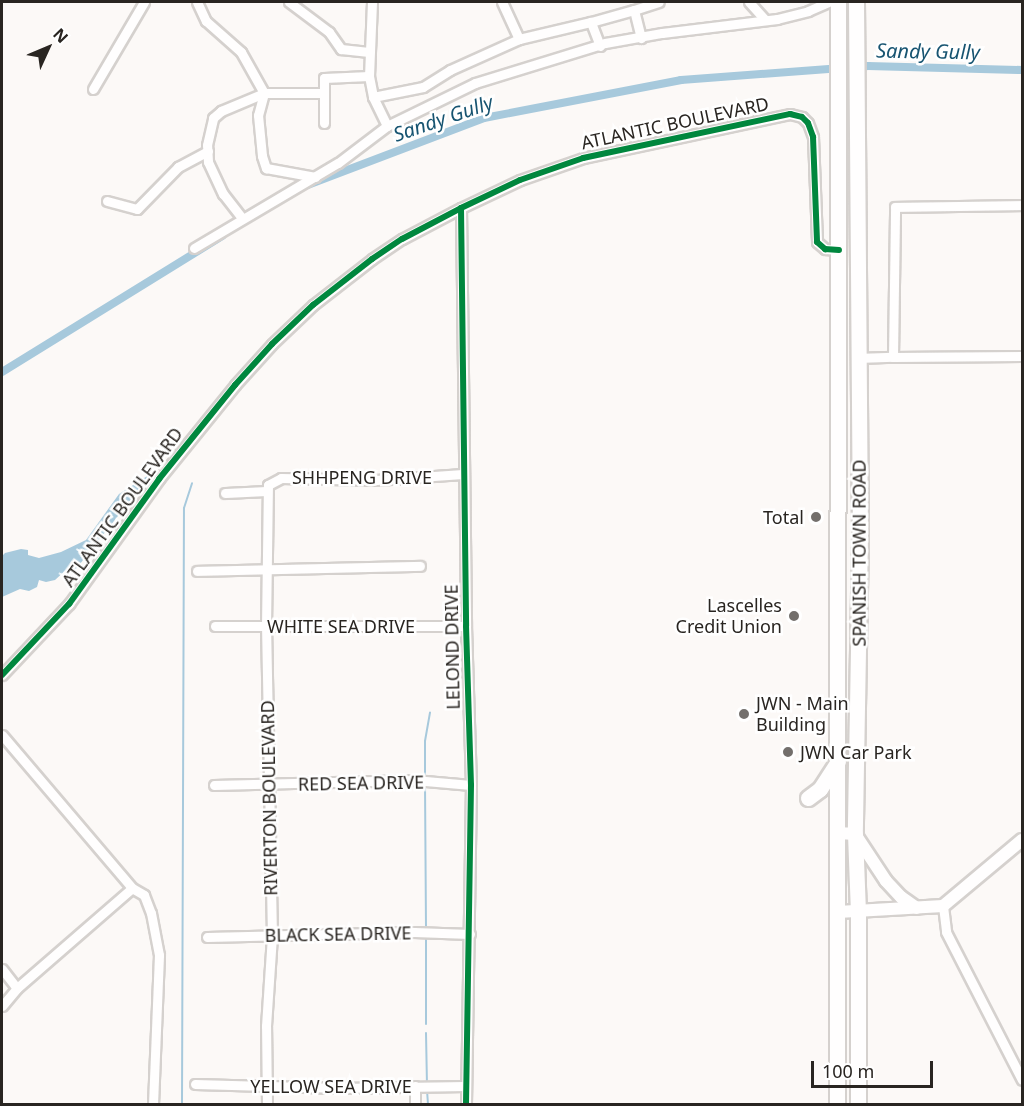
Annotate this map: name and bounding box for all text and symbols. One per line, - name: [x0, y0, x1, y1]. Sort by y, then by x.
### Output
- north arrow: [18, 18, 78, 78]
- text: N: [49, 23, 73, 48]
- water label: Sandy Gully: [876, 38, 980, 64]
- water label: Sandy Gully: [390, 90, 496, 146]
- street label: ATLANTIC BOULEVARD: [579, 93, 771, 153]
- street label: ATLANTIC BOULEVARD: [57, 423, 187, 591]
- street label: SPANISH TOWN ROAD: [848, 459, 870, 647]
- street label: SHHPENG DRIVE: [292, 466, 432, 488]
- place label: Total: [763, 506, 804, 528]
- marker: Total: [809, 510, 823, 524]
- street label: LELOND DRIVE: [440, 584, 464, 710]
- place label: Lascelles Credit Union: [676, 595, 782, 638]
- marker: Lascelles Credit Union: [787, 609, 801, 623]
- street label: WHITE SEA DRIVE: [267, 615, 415, 637]
- place label: JWN - Main Building: [756, 693, 849, 736]
- street label: RIVERTON BOULEVARD: [256, 700, 282, 896]
- marker: JWN - Main Building: [737, 707, 751, 721]
- place label: JWN Car Park: [800, 741, 912, 763]
- marker: JWN Car Park: [781, 745, 795, 759]
- street label: RED SEA DRIVE: [298, 771, 424, 795]
- street label: BLACK SEA DRIVE: [264, 922, 412, 946]
- scale bar: [814, 1049, 936, 1087]
- text: 100 m: [822, 1059, 874, 1083]
- street label: YELLOW SEA DRIVE: [250, 1075, 412, 1097]

